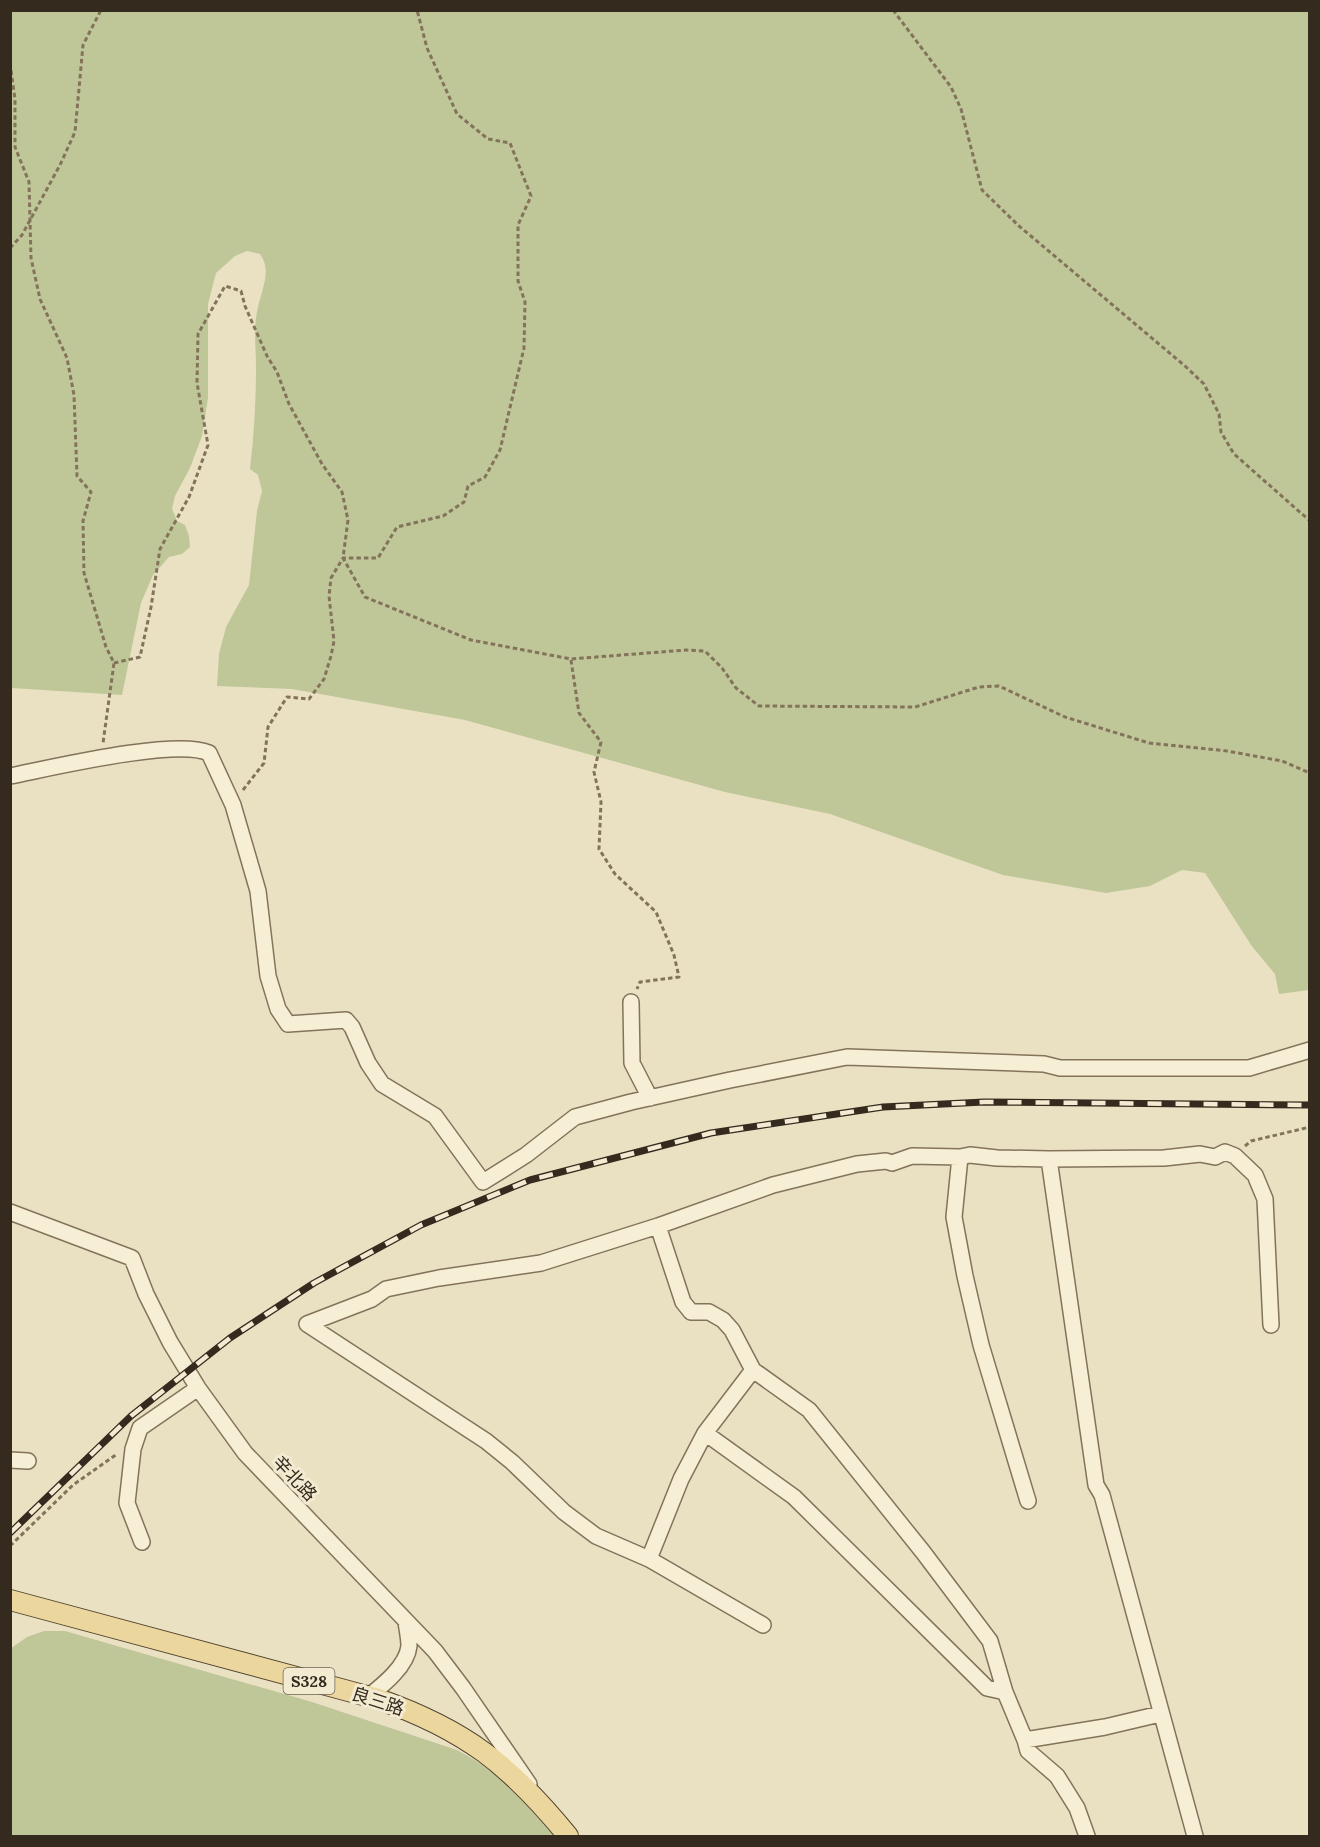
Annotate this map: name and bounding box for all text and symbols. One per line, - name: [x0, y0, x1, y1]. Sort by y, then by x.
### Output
- street label: 辛北路: [268, 1450, 322, 1506]
- road number: S328: [284, 1668, 334, 1694]
- street label: 良三路: [349, 1682, 407, 1720]

